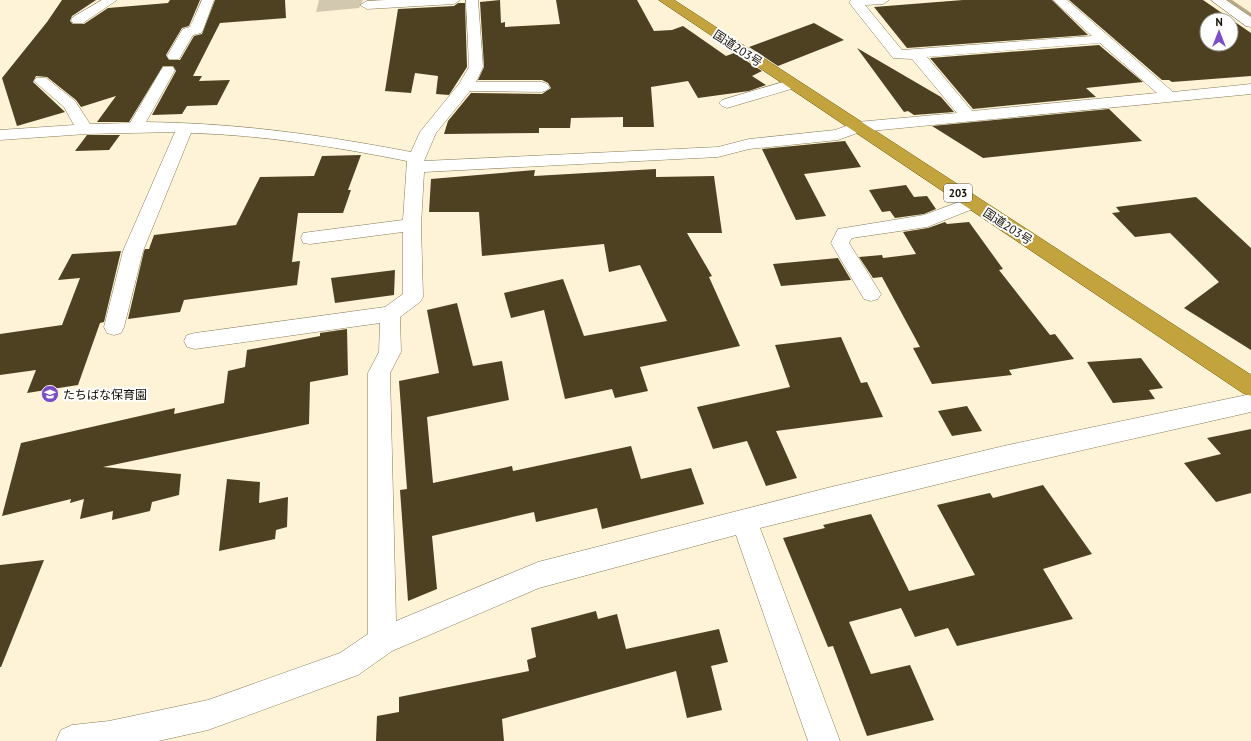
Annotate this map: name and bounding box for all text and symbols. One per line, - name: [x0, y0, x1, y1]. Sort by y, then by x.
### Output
- north arrow: [1199, 12, 1239, 52]
- text: N: [1215, 15, 1223, 29]
- street label: 国道203号: [711, 27, 765, 69]
- road number: 203: [944, 184, 972, 202]
- street label: 国道203号: [981, 205, 1035, 247]
- school or university icon: たちばな保育園: [40, 384, 60, 404]
- place label: たちばな保育園: [63, 387, 147, 402]

